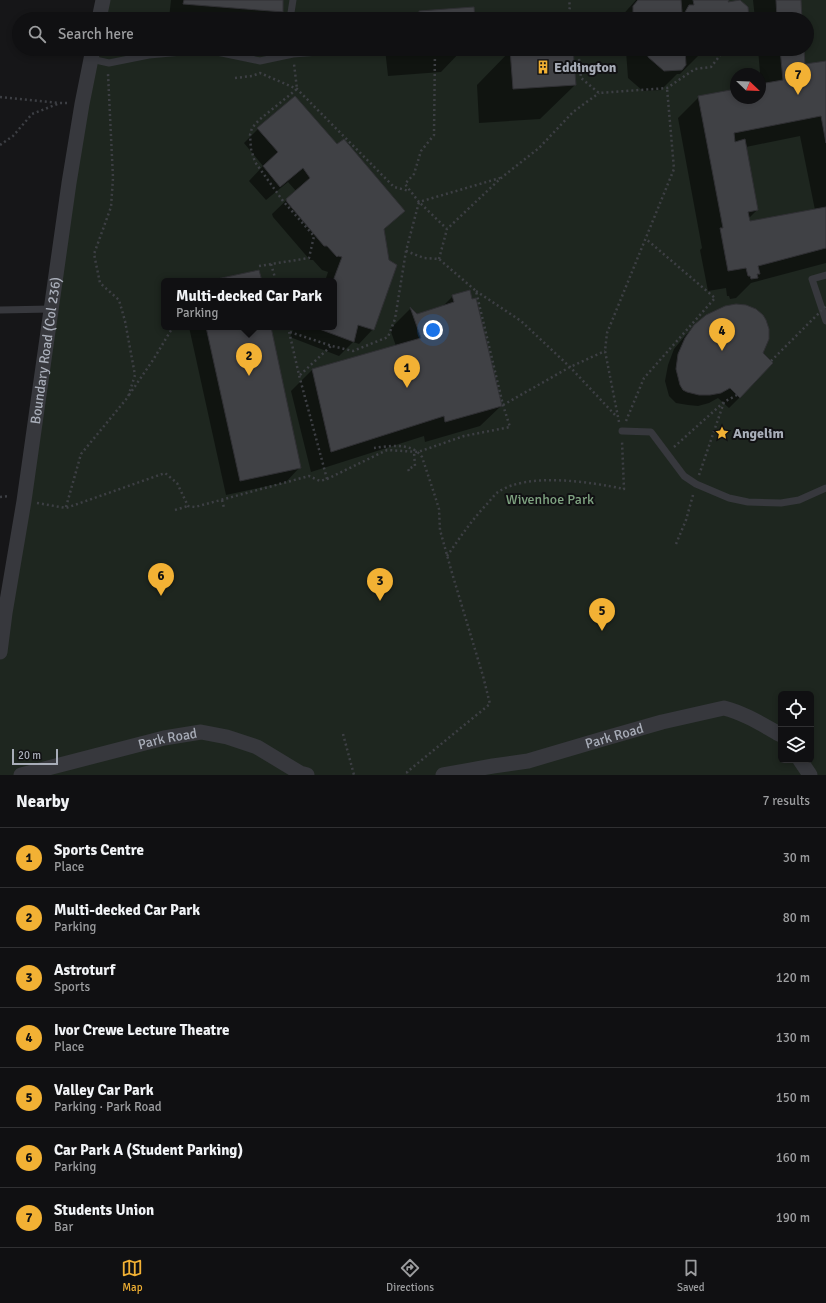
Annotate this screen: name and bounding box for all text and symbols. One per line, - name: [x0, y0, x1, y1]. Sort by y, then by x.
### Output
- search box: [12, 12, 814, 56]
- icon: search: [26, 23, 48, 45]
- text: Search here: [58, 25, 134, 43]
- building icon: Eddington: [535, 59, 551, 75]
- place label: Eddington: [554, 59, 617, 76]
- pin: 7: [785, 62, 811, 95]
- north arrow: [730, 68, 766, 104]
- street label: Boundary Road (Col 236): [27, 276, 65, 425]
- popup: [161, 278, 337, 330]
- text: Multi-decked Car Park: [176, 287, 322, 305]
- text: Parking: [176, 305, 218, 321]
- pin: 4: [709, 318, 735, 351]
- your location: [423, 320, 443, 340]
- pin: 2: [236, 343, 262, 376]
- pin: 1: [394, 355, 420, 388]
- place icon: Angelim: [714, 425, 730, 441]
- place label: Angelim: [733, 425, 784, 442]
- park label: Wivenhoe Park: [506, 491, 594, 508]
- pin: 6: [148, 563, 174, 596]
- pin: 3: [367, 568, 393, 601]
- pin: 5: [589, 598, 615, 631]
- map controls: [778, 691, 814, 763]
- button: locate: [778, 691, 814, 727]
- street label: Park Road: [583, 720, 646, 753]
- street label: Park Road: [136, 725, 198, 753]
- button: layers: [778, 727, 814, 763]
- scale bar: [12, 747, 58, 766]
- text: 20 m: [18, 749, 41, 762]
- text: Nearby: [16, 791, 69, 812]
- text: 7 results: [762, 793, 810, 809]
- text: Sports Centre: [54, 841, 144, 859]
- text: 1: [25, 850, 33, 866]
- text: 30 m: [783, 850, 810, 866]
- text: Place: [54, 859, 84, 875]
- text: Multi-decked Car Park: [54, 901, 200, 919]
- text: 2: [25, 910, 33, 926]
- text: 80 m: [783, 910, 810, 926]
- text: Parking: [54, 919, 96, 935]
- text: Astroturf: [54, 961, 115, 979]
- text: 3: [25, 970, 33, 986]
- text: 120 m: [776, 970, 810, 986]
- text: Sports: [54, 979, 90, 995]
- text: Ivor Crewe Lecture Theatre: [54, 1021, 229, 1039]
- text: 4: [25, 1030, 33, 1046]
- text: 130 m: [776, 1030, 810, 1046]
- text: Place: [54, 1039, 84, 1055]
- text: Valley Car Park: [54, 1081, 154, 1099]
- text: 5: [25, 1090, 33, 1106]
- text: 150 m: [776, 1090, 810, 1106]
- text: Parking · Park Road: [54, 1099, 162, 1115]
- text: Car Park A (Student Parking): [54, 1141, 243, 1159]
- text: 6: [25, 1150, 33, 1166]
- text: 160 m: [776, 1150, 810, 1166]
- text: Parking: [54, 1159, 96, 1175]
- text: Students Union: [54, 1201, 154, 1219]
- text: 7: [25, 1210, 33, 1226]
- text: 190 m: [776, 1210, 810, 1226]
- text: Bar: [54, 1219, 73, 1235]
- tab: Map: [121, 1257, 143, 1294]
- tab: Directions: [386, 1257, 434, 1294]
- tab: Saved: [677, 1257, 705, 1294]

